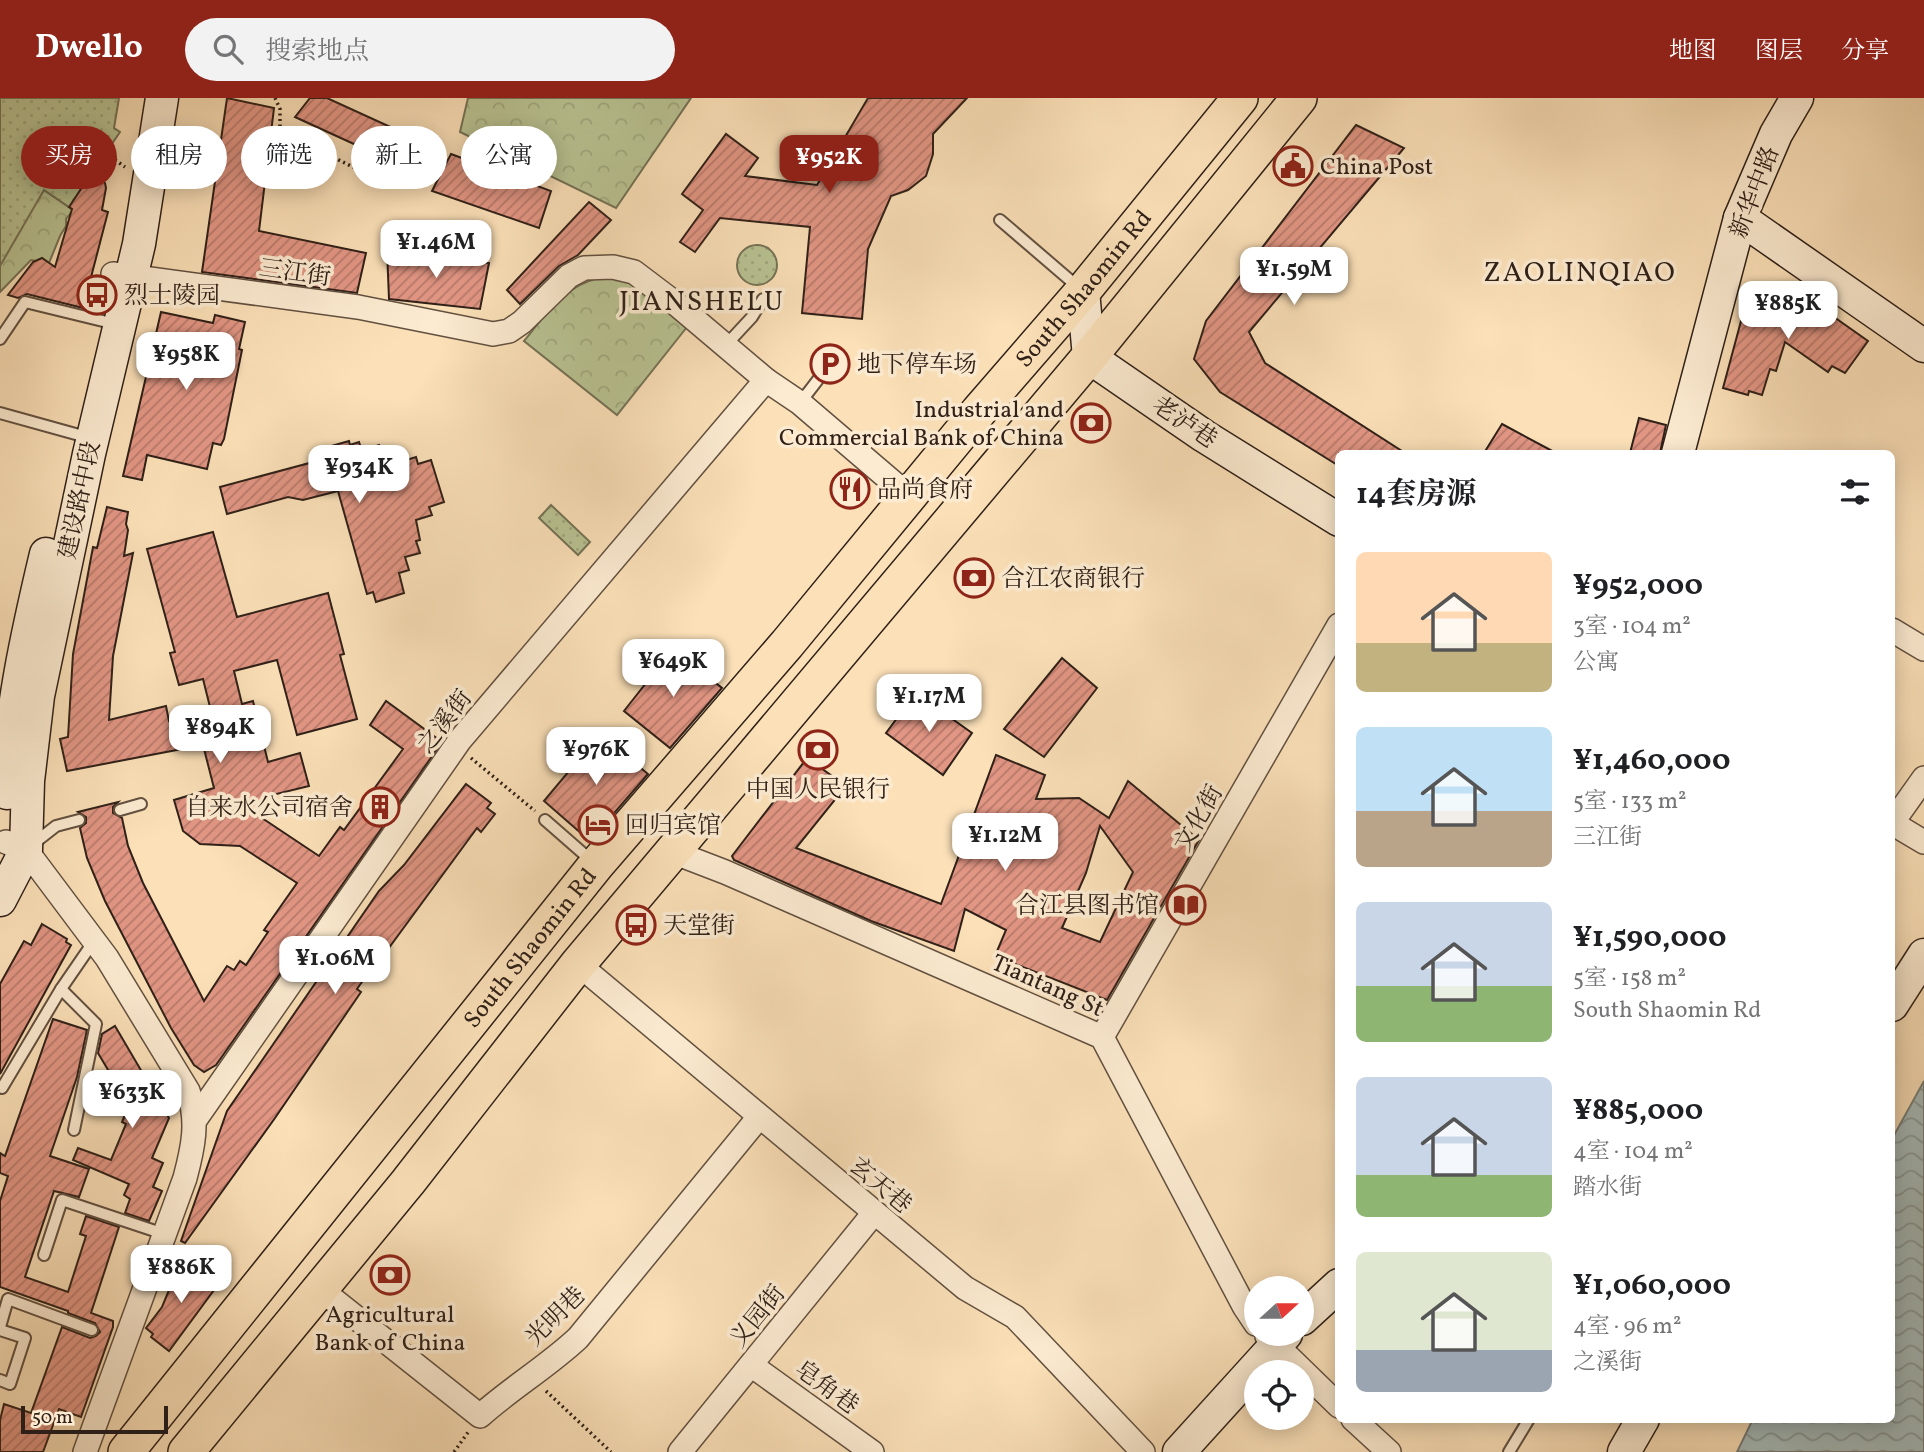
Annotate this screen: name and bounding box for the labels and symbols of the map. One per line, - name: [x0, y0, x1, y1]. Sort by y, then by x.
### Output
- pin: ¥952K: [780, 136, 878, 195]
- street label: 新华中路: [1723, 142, 1789, 244]
- public building icon: China Post: [1272, 145, 1314, 187]
- place label: China Post: [1320, 151, 1433, 185]
- street label: South Shaomin Rd: [1009, 204, 1161, 376]
- pin: ¥1.46M: [379, 220, 493, 280]
- pin: ¥1.59M: [1237, 248, 1351, 307]
- street label: 三江街: [257, 252, 333, 296]
- district label: ZAOLINQIAO: [1483, 254, 1677, 293]
- bus stop icon: 烈士陵园: [76, 274, 118, 316]
- place label: 烈士陵园: [124, 280, 220, 314]
- pin: ¥885K: [1739, 282, 1837, 341]
- district label: JIANSHELU: [619, 283, 785, 322]
- pin: ¥958K: [137, 332, 235, 392]
- parking icon: 地下停车场: [809, 343, 851, 385]
- place label: 地下停车场: [857, 349, 977, 383]
- street label: 老泸巷: [1145, 389, 1223, 458]
- place label: Industrial and Commercial Bank of China: [779, 394, 1064, 456]
- bank icon: Industrial and Commercial Bank of China: [1070, 402, 1112, 444]
- street label: 建设路中段: [52, 438, 110, 563]
- pin: ¥934K: [310, 446, 408, 505]
- restaurant icon: 品尚食府: [829, 468, 871, 510]
- place label: 品尚食府: [877, 474, 973, 508]
- bank icon: 合江农商银行: [953, 557, 995, 599]
- place label: 合江农商银行: [1001, 563, 1145, 597]
- pin: ¥649K: [624, 640, 722, 699]
- pin: ¥1.17M: [872, 674, 986, 734]
- street label: 之溪街: [410, 683, 481, 761]
- pin: ¥894K: [171, 706, 269, 765]
- pin: ¥976K: [547, 728, 645, 787]
- bank icon: 中国人民银行: [797, 729, 839, 771]
- place label: 中国人民银行: [746, 774, 890, 808]
- street label: 文化街: [1167, 779, 1232, 859]
- building icon: 自来水公司宿舍: [359, 786, 401, 828]
- place label: 自来水公司宿舍: [185, 792, 353, 826]
- hotel icon: 回归宾馆: [577, 804, 619, 846]
- place label: 回归宾馆: [625, 810, 721, 844]
- pin: ¥1.12M: [948, 814, 1062, 873]
- street label: South Shaomin Rd: [457, 862, 606, 1036]
- library icon: 合江县图书馆: [1165, 884, 1207, 926]
- place label: 合江县图书馆: [1015, 890, 1159, 924]
- bus stop icon: 天堂街: [615, 904, 657, 946]
- place label: 天堂街: [663, 910, 735, 944]
- pin: ¥1.06M: [278, 936, 392, 996]
- street label: Tiantang St: [986, 947, 1109, 1027]
- pin: ¥633K: [83, 1070, 181, 1130]
- street label: 玄天巷: [841, 1150, 918, 1223]
- pin: ¥886K: [132, 1246, 230, 1305]
- bank icon: Agricultural Bank of China: [369, 1254, 411, 1296]
- north arrow: [1244, 1276, 1314, 1346]
- street label: 义园街: [723, 1279, 794, 1356]
- street label: 光明巷: [519, 1280, 594, 1355]
- place label: Agricultural Bank of China: [315, 1299, 465, 1361]
- street label: 皂角巷: [787, 1354, 865, 1424]
- scale bar: [21, 1403, 168, 1435]

